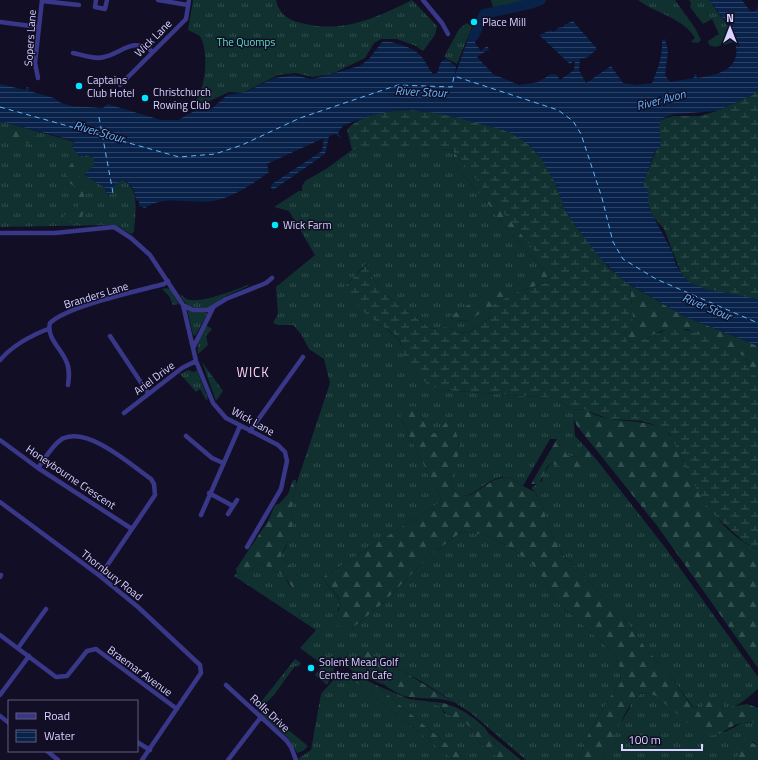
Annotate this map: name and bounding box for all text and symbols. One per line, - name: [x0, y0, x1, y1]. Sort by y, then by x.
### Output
- north arrow: [710, 8, 750, 48]
- street label: Sopers Lane: [20, 9, 40, 67]
- text: N: [726, 10, 734, 26]
- place label: Place Mill: [482, 14, 526, 30]
- street label: Wick Lane: [131, 15, 176, 60]
- marker: Place Mill: [469, 17, 479, 27]
- park label: The Quomps: [217, 34, 275, 50]
- place label: Captains Club Hotel: [87, 72, 135, 101]
- marker: Captains Club Hotel: [74, 81, 84, 91]
- water label: River Stour: [395, 81, 450, 102]
- place label: Christchurch Rowing Club: [153, 84, 211, 113]
- water label: River Avon: [634, 84, 689, 115]
- marker: Christchurch Rowing Club: [140, 93, 150, 103]
- water label: River Stour: [72, 115, 129, 148]
- place label: Wick Farm: [283, 217, 332, 233]
- marker: Wick Farm: [270, 220, 280, 230]
- street label: Branders Lane: [62, 277, 131, 312]
- water label: River Stour: [680, 288, 737, 326]
- street label: Ariel Drive: [130, 357, 178, 399]
- district label: WICK: [236, 362, 270, 382]
- street label: Wick Lane: [229, 403, 278, 440]
- street label: Honeybourne Crescent: [23, 441, 119, 513]
- street label: Thornbury Road: [78, 546, 146, 604]
- street label: Braemar Avenue: [104, 642, 176, 700]
- place label: Solent Mead Golf Centre and Cafe: [319, 654, 399, 683]
- marker: Solent Mead Golf Centre and Cafe: [306, 663, 316, 673]
- street label: Rolls Drive: [247, 690, 294, 736]
- legend: [8, 700, 138, 752]
- text: Road: [44, 706, 70, 725]
- text: Water: [44, 726, 75, 745]
- scale bar: [622, 726, 702, 752]
- text: 100 m: [628, 730, 661, 749]

